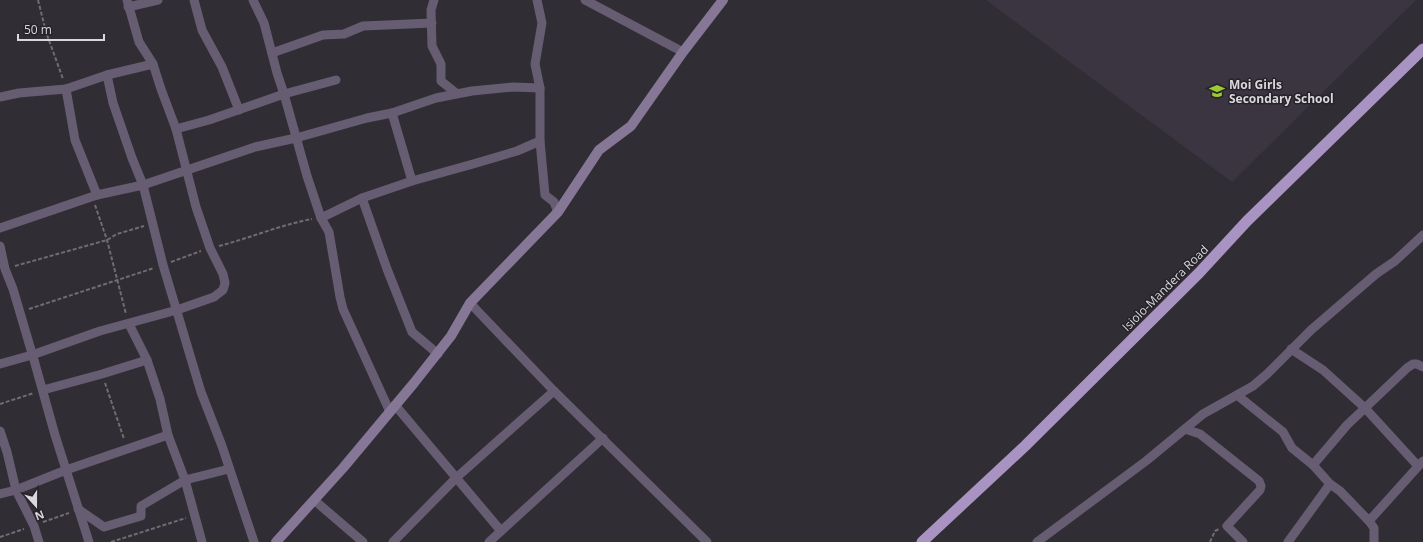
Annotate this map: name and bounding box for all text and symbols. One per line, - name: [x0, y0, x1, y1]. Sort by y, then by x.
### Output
- scale bar: [18, 16, 104, 42]
- text: 50 m: [24, 21, 52, 38]
- place label: Moi Girls Secondary School: [1229, 76, 1334, 107]
- school or university icon: Moi Girls Secondary School: [1208, 82, 1226, 100]
- street label: Isiolo-Mandera Road: [1118, 241, 1212, 335]
- north arrow: [16, 486, 56, 526]
- text: N: [33, 507, 47, 524]

